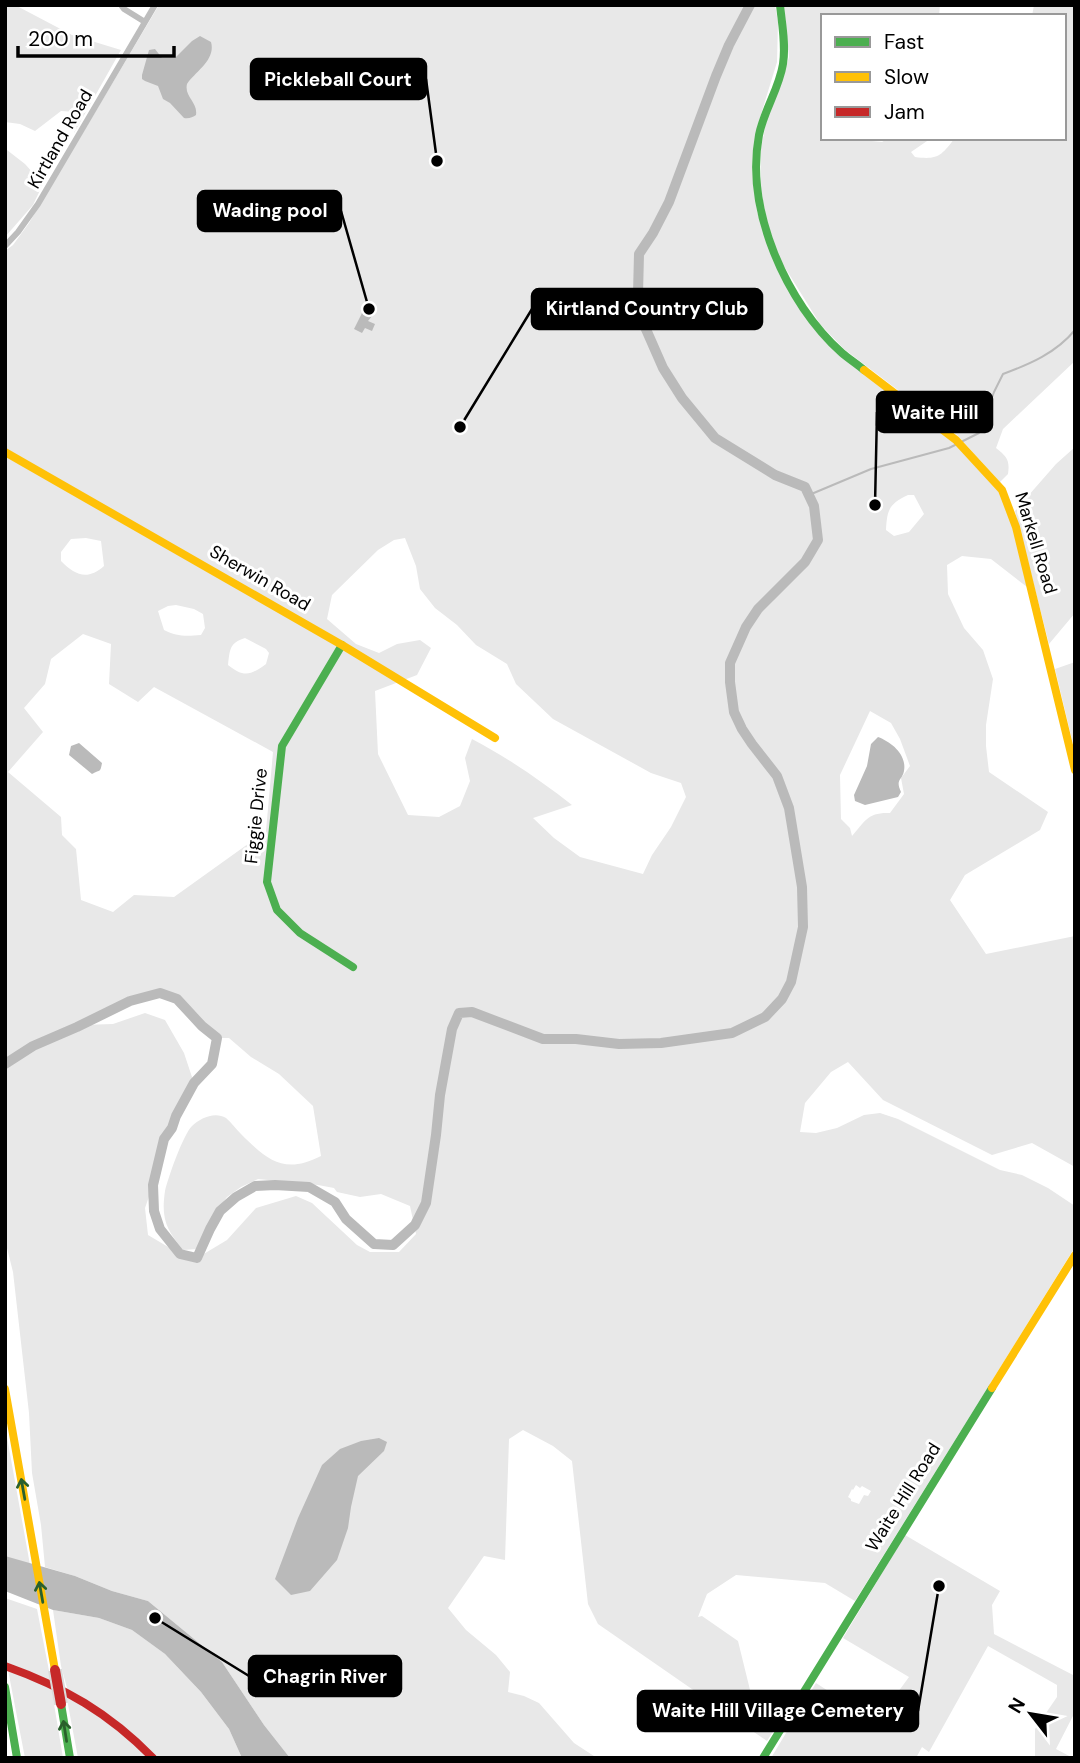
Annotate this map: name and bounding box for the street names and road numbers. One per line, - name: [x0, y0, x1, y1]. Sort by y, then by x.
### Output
- street label: Kirtland Road: [22, 85, 98, 193]
- street label: Markell Road: [1009, 489, 1063, 597]
- street label: Sherwin Road: [205, 539, 315, 617]
- street label: Figgie Drive: [239, 767, 273, 865]
- street label: Waite Hill Road: [860, 1438, 946, 1556]

